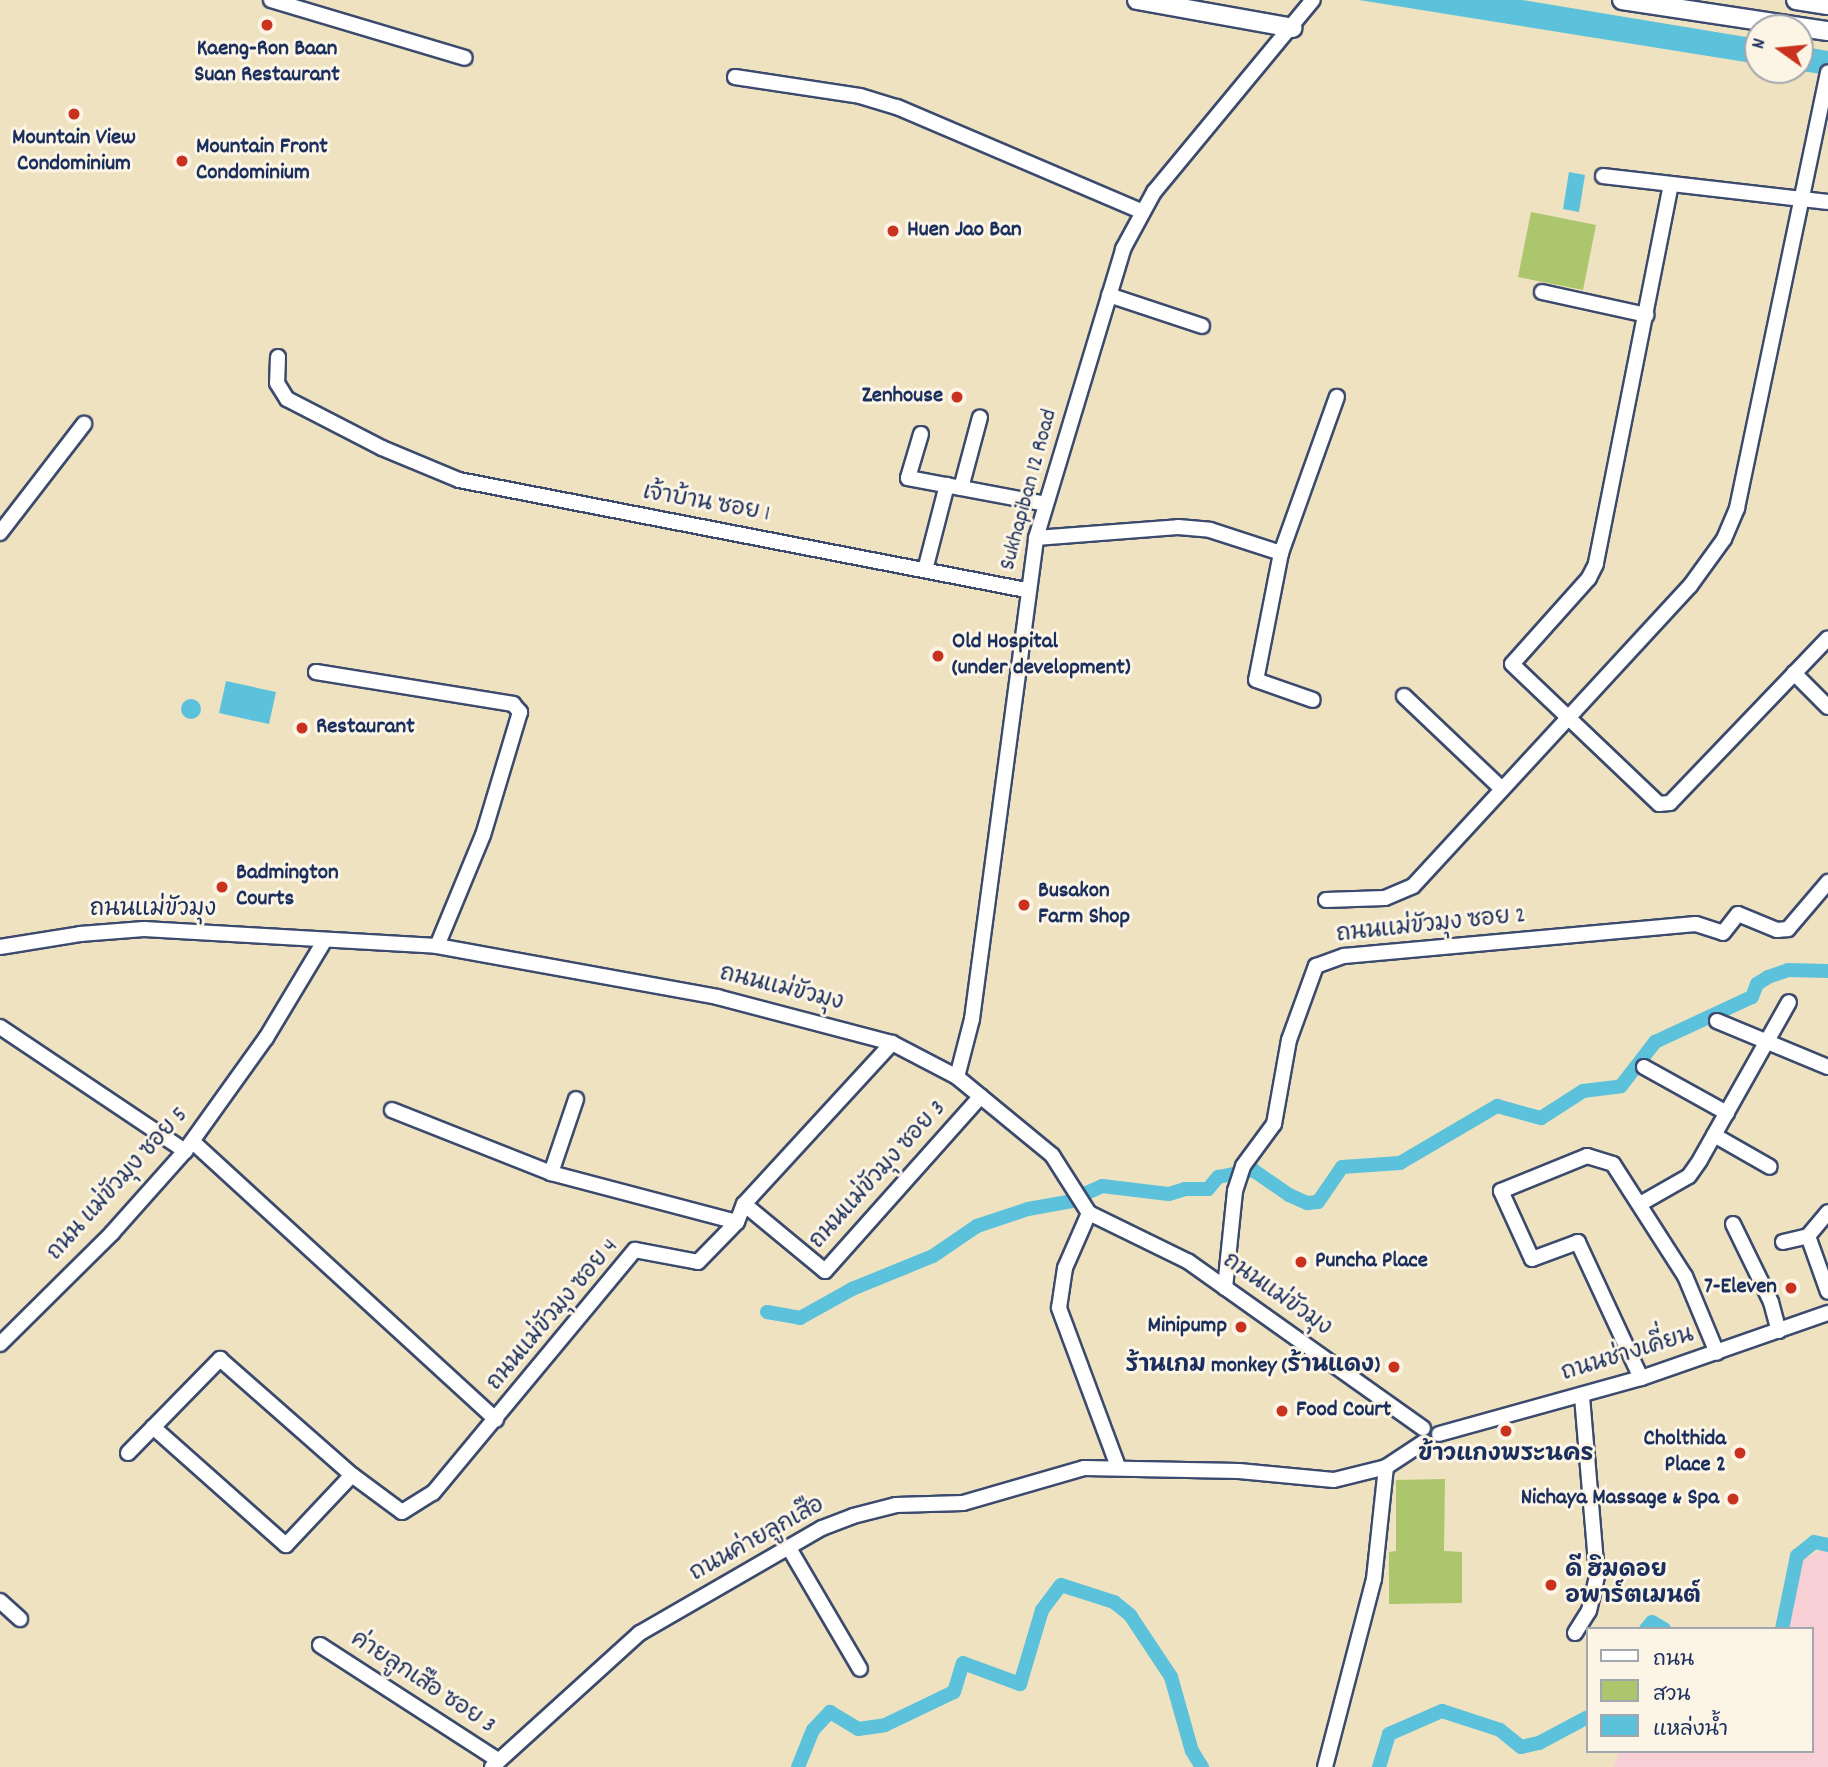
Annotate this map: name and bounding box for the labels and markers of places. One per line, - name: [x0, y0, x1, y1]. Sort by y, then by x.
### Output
- marker: Kaeng-Ron Baan Suan Restaurant: [259, 17, 275, 33]
- place label: Kaeng-Ron Baan Suan Restaurant: [194, 36, 340, 90]
- marker: Mountain View Condominium: [66, 106, 82, 122]
- place label: Mountain View Condominium: [12, 125, 136, 179]
- place label: Mountain Front Condominium: [196, 134, 328, 188]
- marker: Mountain Front Condominium: [174, 153, 190, 169]
- place label: Huen Jao Ban: [907, 217, 1022, 245]
- marker: Huen Jao Ban: [885, 223, 901, 239]
- place label: Zenhouse: [862, 383, 943, 411]
- marker: Zenhouse: [949, 389, 965, 405]
- place label: Old Hospital (under development): [952, 629, 1131, 683]
- marker: Old Hospital (under development): [930, 648, 946, 664]
- place label: Restaurant: [316, 714, 415, 742]
- marker: Restaurant: [294, 720, 310, 736]
- place label: Badmington Courts: [236, 860, 339, 914]
- place label: Busakon Farm Shop: [1038, 878, 1130, 932]
- marker: Badmington Courts: [214, 879, 230, 895]
- marker: Busakon Farm Shop: [1016, 897, 1032, 913]
- place label: Puncha Place: [1315, 1248, 1428, 1276]
- marker: Puncha Place: [1293, 1254, 1309, 1270]
- place label: 7-Eleven: [1704, 1274, 1777, 1302]
- marker: 7-Eleven: [1783, 1280, 1799, 1296]
- place label: Minipump: [1148, 1313, 1227, 1341]
- marker: Minipump: [1233, 1319, 1249, 1335]
- place label: ร้านเกม monkey (ร้านแดง): [1126, 1353, 1380, 1381]
- marker: ร้านเกม monkey (ร้านแดง): [1386, 1359, 1402, 1375]
- place label: Food Court: [1296, 1397, 1391, 1425]
- marker: Food Court: [1274, 1403, 1290, 1419]
- marker: ข้าวแกงพระนคร: [1498, 1423, 1514, 1439]
- place label: Cholthida Place 2: [1644, 1426, 1726, 1480]
- place label: ข้าวแกงพระนคร: [1419, 1442, 1593, 1470]
- marker: Cholthida Place 2: [1732, 1445, 1748, 1461]
- place label: Nichaya Massage & Spa: [1521, 1485, 1719, 1513]
- marker: Nichaya Massage & Spa: [1725, 1491, 1741, 1507]
- place label: ดี ฮิมดอย อพาร์ตเมนต์: [1565, 1558, 1701, 1612]
- marker: ดี ฮิมดอย อพาร์ตเมนต์: [1543, 1577, 1559, 1593]

